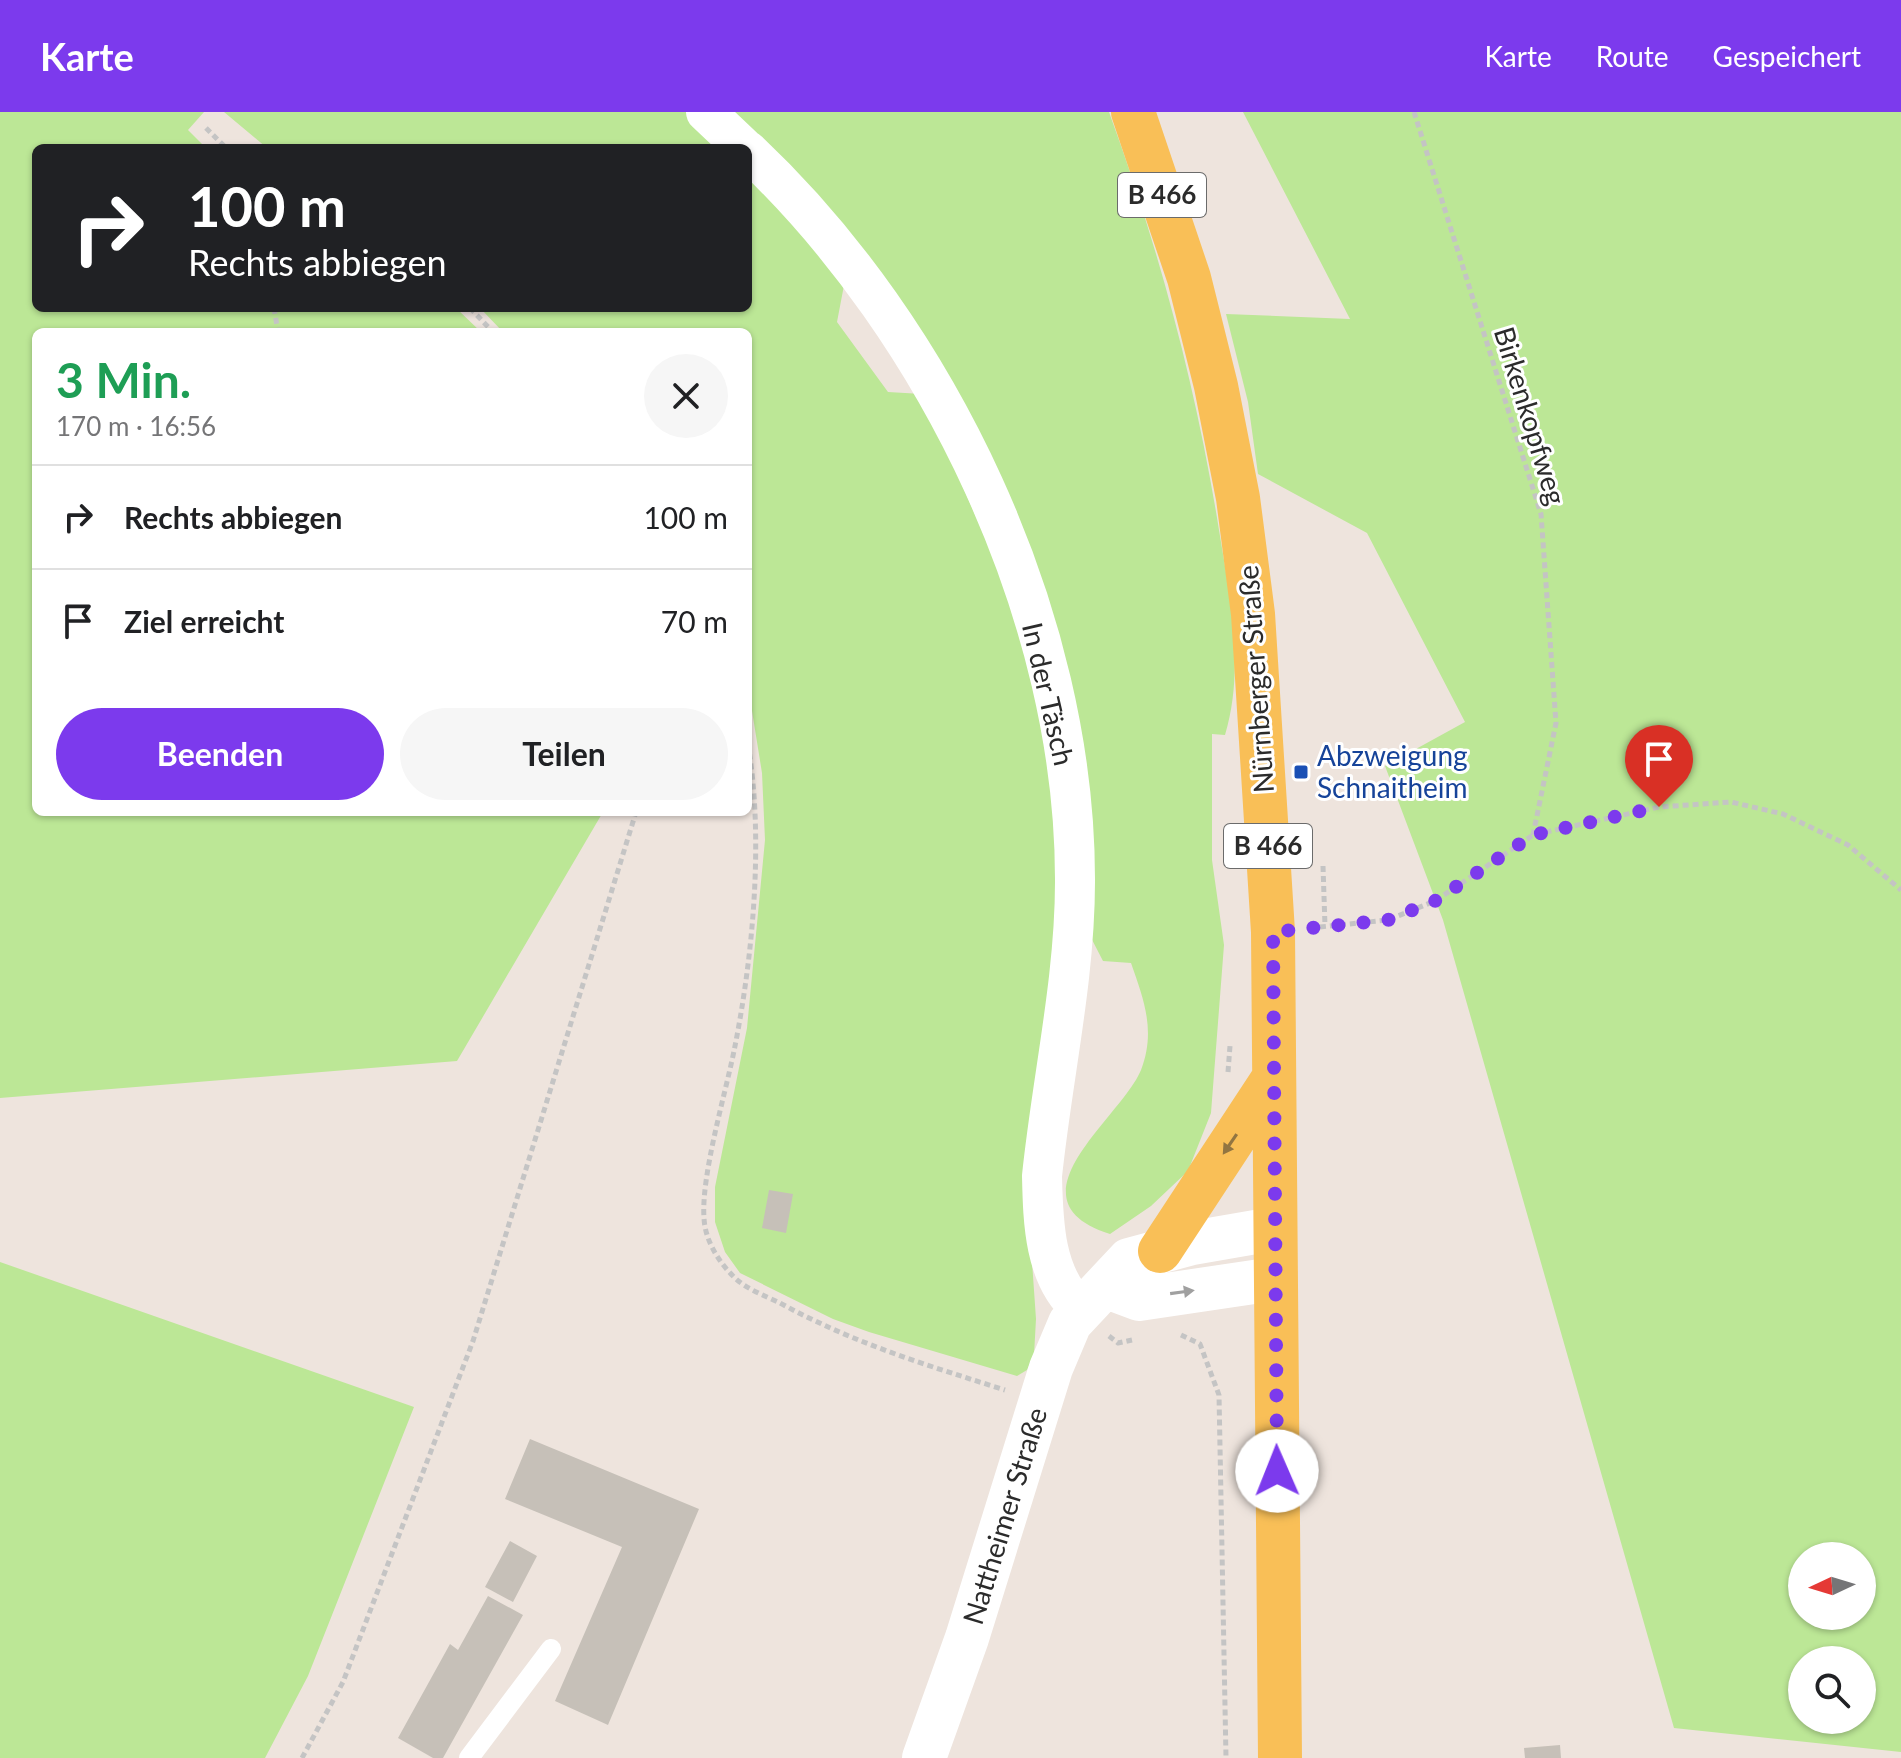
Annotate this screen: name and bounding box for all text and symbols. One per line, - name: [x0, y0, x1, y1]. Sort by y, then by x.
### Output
- text: Karte: [40, 33, 134, 79]
- text: Karte: [1484, 39, 1552, 73]
- text: Route: [1596, 39, 1669, 73]
- text: Gespeichert: [1713, 39, 1861, 73]
- text: 100 m: [188, 172, 346, 239]
- road number: B 466: [1118, 173, 1206, 217]
- icon: right: [56, 176, 160, 280]
- text: Rechts abbiegen: [188, 240, 447, 284]
- street label: Birkenkopfweg: [1488, 323, 1574, 509]
- text: 3 Min.: [56, 351, 191, 408]
- button: close: [644, 354, 728, 438]
- text: 170 m · 16:56: [56, 410, 216, 442]
- icon: right: [56, 495, 100, 539]
- text: Rechts abbiegen: [124, 499, 343, 535]
- text: 100 m: [643, 499, 728, 535]
- street label: Nürnberger Straße: [1230, 564, 1280, 794]
- icon: arrive: [56, 599, 100, 643]
- text: Ziel erreicht: [124, 603, 284, 639]
- text: 70 m: [661, 603, 728, 639]
- street label: In der Täsch: [1016, 619, 1082, 769]
- button: Beenden: [56, 708, 384, 800]
- button: Teilen: [400, 708, 728, 800]
- pin: [1625, 725, 1693, 807]
- icon: arrive: [1637, 737, 1681, 781]
- place label: Abzweigung Schnaitheim: [1317, 738, 1468, 804]
- marker: Abzweigung Schnaitheim: [1292, 763, 1310, 781]
- road number: B 466: [1224, 824, 1312, 868]
- one-way arrow: [1222, 1133, 1237, 1154]
- one-way arrow: [1170, 1285, 1195, 1298]
- street label: Nattheimer Straße: [955, 1403, 1053, 1628]
- position arrow: [1235, 1429, 1319, 1513]
- north arrow: [1788, 1542, 1876, 1630]
- map controls: [1788, 1542, 1876, 1734]
- button: search: [1788, 1646, 1876, 1734]

